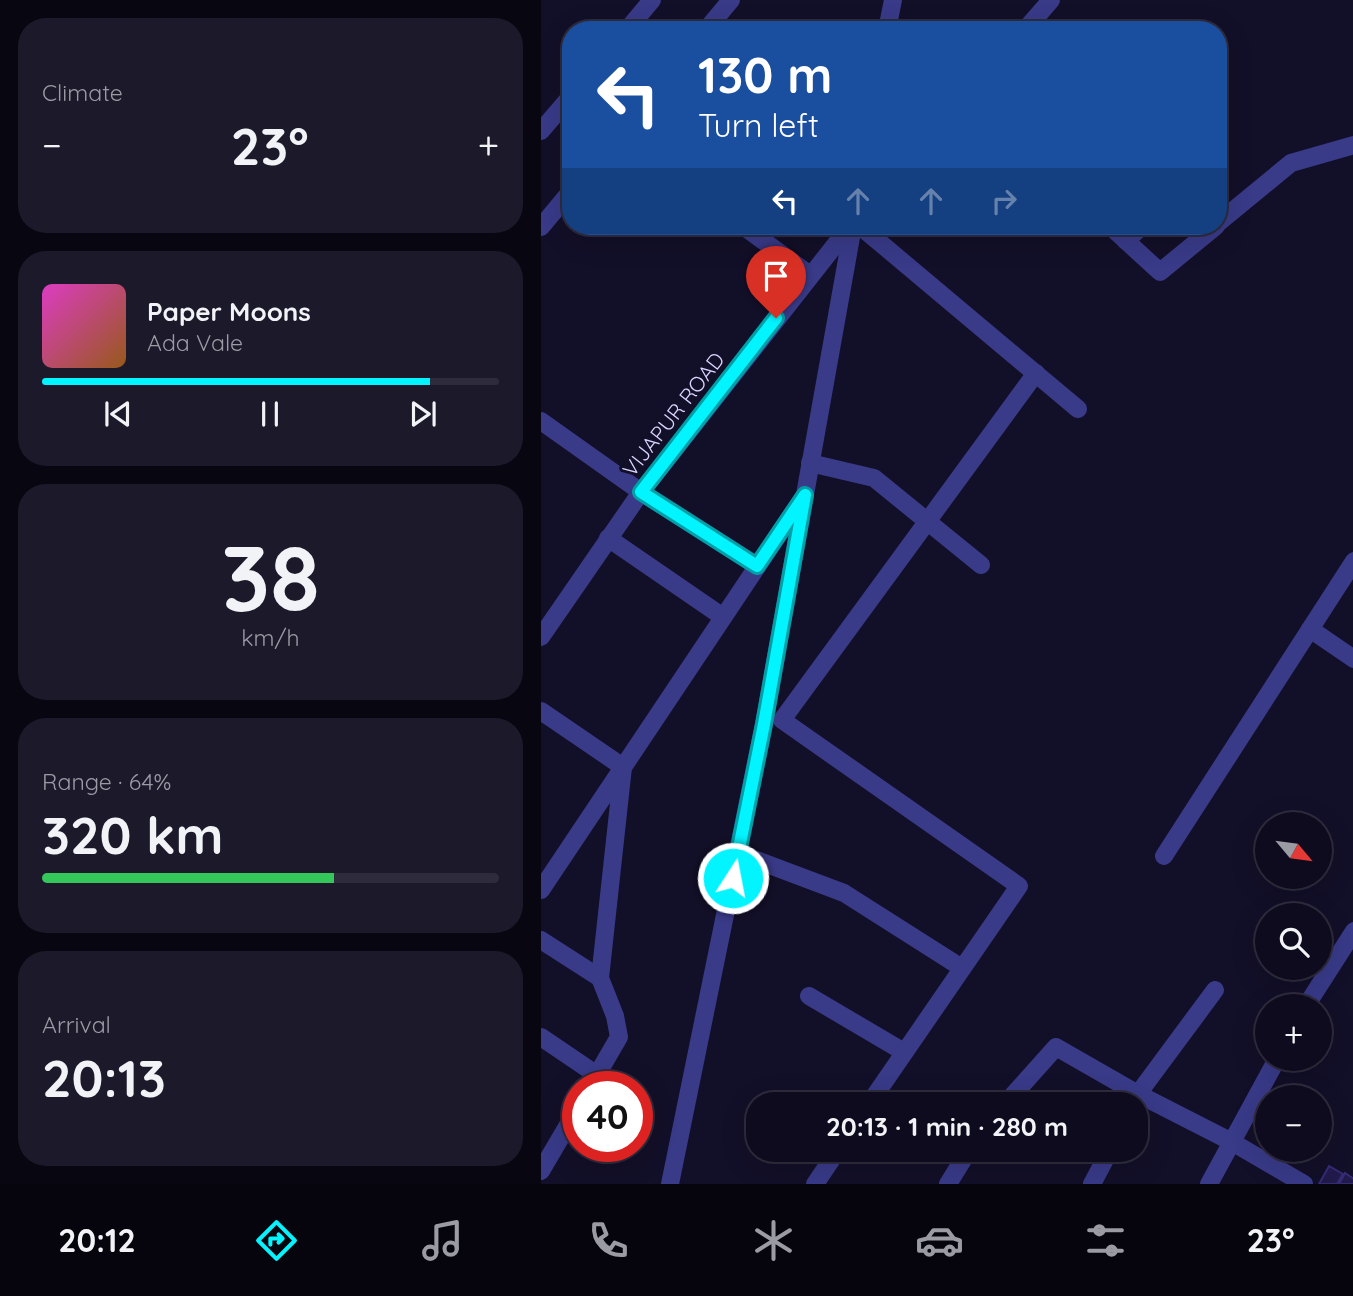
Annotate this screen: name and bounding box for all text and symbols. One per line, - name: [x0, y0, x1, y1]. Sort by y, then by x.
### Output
- text: 130 m: [698, 44, 832, 105]
- icon: left: [583, 49, 674, 140]
- text: Climate: [42, 78, 123, 107]
- text: Turn left: [698, 105, 819, 145]
- text: 23°: [231, 113, 309, 178]
- text: −: [42, 121, 62, 169]
- text: +: [478, 121, 499, 169]
- icon: left: [766, 182, 804, 220]
- icon: ahead: [839, 182, 877, 220]
- icon: ahead: [912, 182, 950, 220]
- icon: right: [985, 182, 1023, 220]
- pin: [746, 246, 806, 318]
- icon: arrive: [757, 257, 795, 295]
- text: Paper Moons: [147, 295, 311, 328]
- text: Ada Vale: [147, 328, 243, 357]
- street label: VIJAPUR ROAD: [616, 347, 730, 481]
- icon: previous: [99, 395, 137, 433]
- icon: pause: [251, 395, 289, 433]
- icon: next: [404, 395, 442, 433]
- text: 38: [221, 520, 320, 634]
- text: km/h: [241, 623, 300, 652]
- text: Range · 64%: [42, 767, 171, 796]
- text: 320 km: [42, 802, 224, 867]
- north arrow: [1255, 812, 1332, 889]
- map controls: [1255, 812, 1332, 1162]
- position arrow: [696, 841, 770, 915]
- button: search: [1255, 903, 1332, 980]
- button: +: [1255, 994, 1332, 1071]
- text: Arrival: [42, 1010, 111, 1039]
- text: 20:13: [42, 1045, 166, 1110]
- speed limit sign: 40: [562, 1071, 653, 1162]
- button: −: [1255, 1085, 1332, 1162]
- text: 20:13 · 1 min · 280 m: [826, 1110, 1068, 1143]
- icon: directions: [252, 1216, 301, 1265]
- icon: music: [418, 1216, 467, 1265]
- icon: phone: [584, 1216, 633, 1265]
- icon: climate: [749, 1216, 798, 1265]
- icon: car: [915, 1216, 964, 1265]
- icon: filters: [1081, 1216, 1130, 1265]
- text: 20:12: [58, 1220, 136, 1260]
- text: 23°: [1247, 1220, 1295, 1260]

